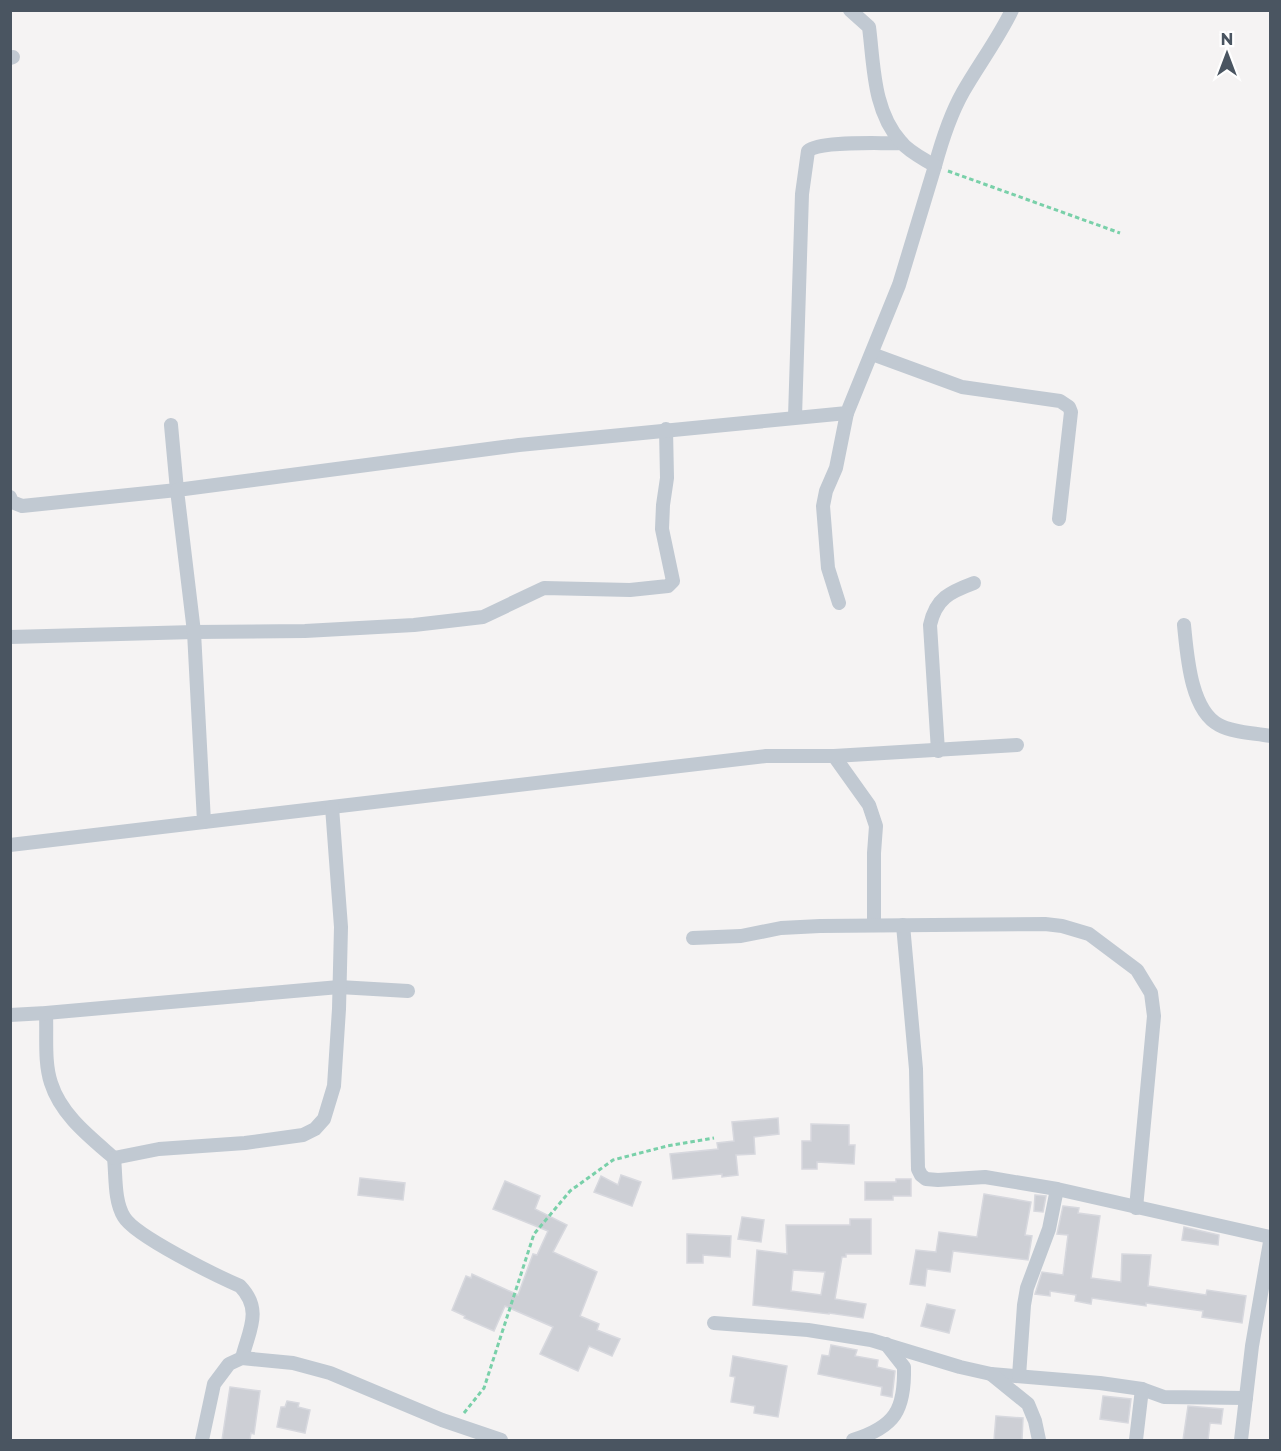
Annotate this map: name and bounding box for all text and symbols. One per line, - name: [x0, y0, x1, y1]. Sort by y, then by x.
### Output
- north arrow: [1197, 24, 1257, 84]
- text: N: [1221, 30, 1233, 49]

